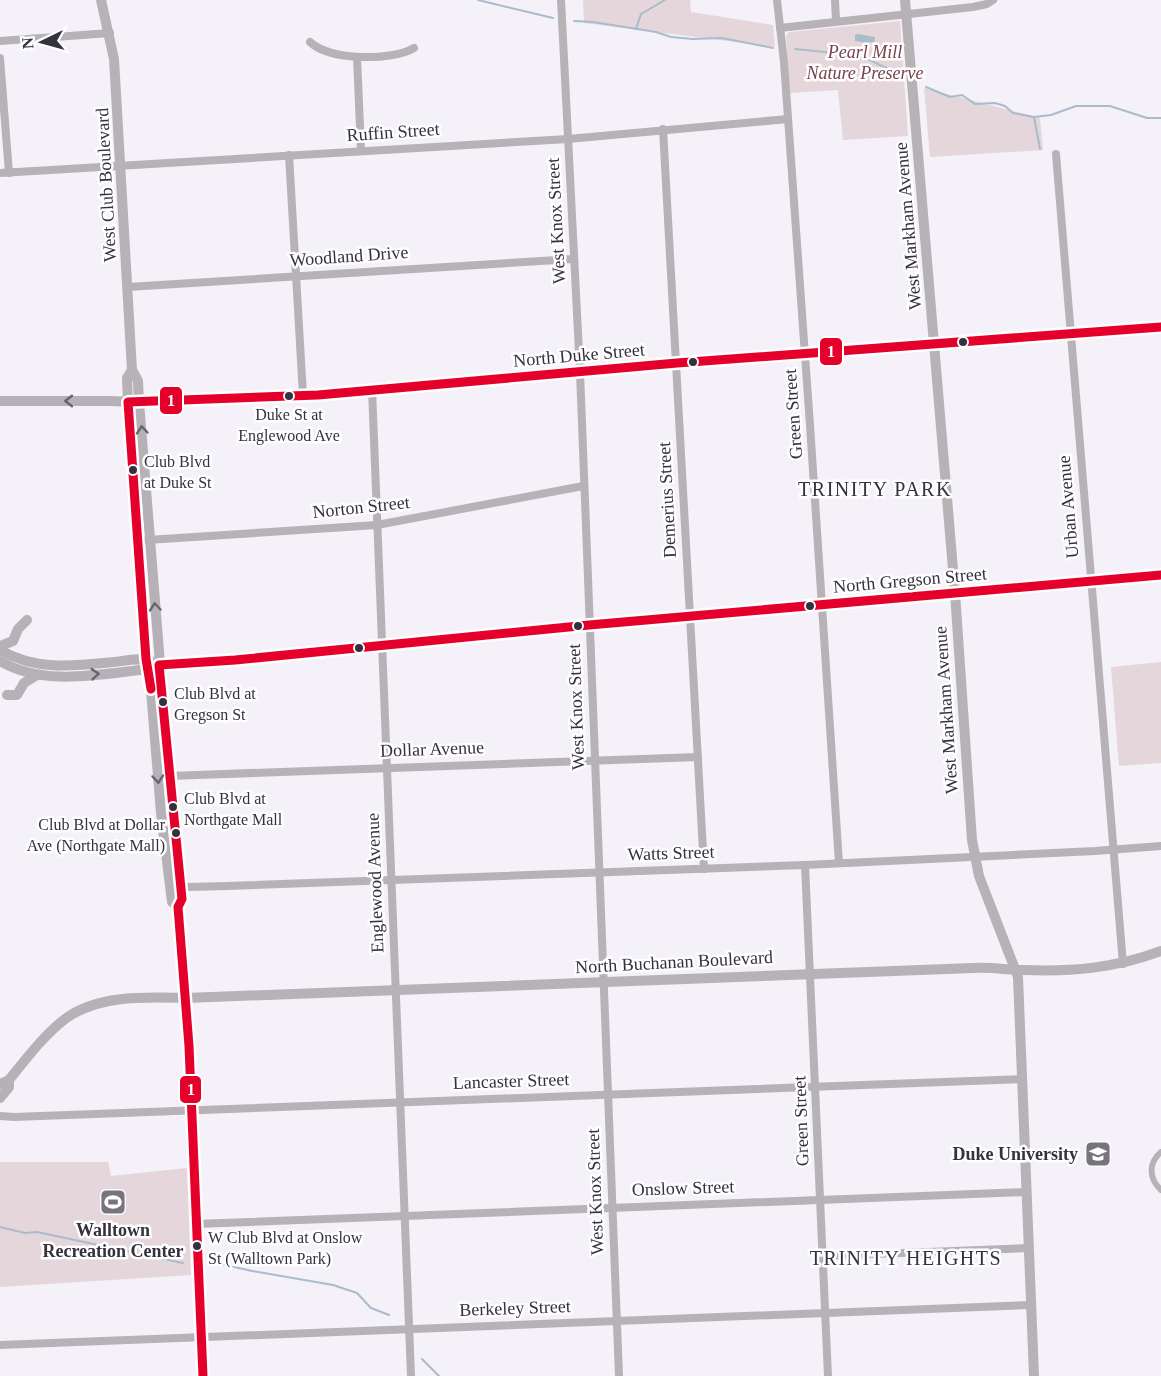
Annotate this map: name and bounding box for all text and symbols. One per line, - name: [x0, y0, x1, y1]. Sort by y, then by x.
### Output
- north arrow: [12, 12, 72, 72]
- text: N: [19, 36, 37, 50]
- park label: Pearl Mill Nature Preserve: [805, 42, 924, 83]
- street label: West Club Boulevard: [92, 107, 120, 263]
- street label: Ruffin Street: [346, 119, 440, 145]
- street label: West Markham Avenue: [891, 141, 925, 311]
- street label: West Knox Street: [543, 157, 569, 285]
- street label: Woodland Drive: [289, 242, 409, 270]
- unlabelled marker: [957, 336, 969, 348]
- line badge: 1: [819, 337, 843, 366]
- street label: North Duke Street: [512, 339, 646, 371]
- text: 1: [827, 343, 835, 360]
- unlabelled marker: [687, 356, 699, 368]
- street label: Green Street: [780, 368, 806, 460]
- line badge: 1: [159, 386, 183, 415]
- marker: Duke St at Englewood Ave: [283, 390, 295, 402]
- text: 1: [167, 392, 175, 409]
- one-way arrow: [65, 395, 74, 407]
- place label: Duke St at Englewood Ave: [238, 406, 340, 445]
- one-way arrow: [136, 426, 149, 435]
- street label: Demerius Street: [654, 441, 680, 559]
- place label: Club Blvd at Duke St: [144, 453, 212, 491]
- street label: Urban Avenue: [1054, 455, 1082, 559]
- marker: Club Blvd at Duke St: [127, 464, 139, 476]
- district label: TRINITY PARK: [798, 478, 952, 500]
- street label: Norton Street: [311, 492, 411, 522]
- street label: North Gregson Street: [832, 563, 988, 597]
- unlabelled marker: [804, 600, 816, 612]
- one-way arrow: [148, 602, 161, 611]
- unlabelled marker: [572, 620, 584, 632]
- street label: West Markham Avenue: [930, 625, 962, 795]
- unlabelled marker: [353, 642, 365, 654]
- street label: West Knox Street: [564, 643, 588, 771]
- one-way arrow: [91, 668, 100, 681]
- place label: Club Blvd at Gregson St: [174, 685, 256, 724]
- marker: Club Blvd at Gregson St: [157, 696, 169, 708]
- street label: Dollar Avenue: [380, 737, 484, 761]
- one-way arrow: [151, 775, 164, 784]
- place label: Club Blvd at Northgate Mall: [184, 790, 283, 829]
- marker: Club Blvd at Northgate Mall: [167, 801, 179, 813]
- street label: Englewood Avenue: [363, 813, 387, 953]
- place label: Club Blvd at Dollar Ave (Northgate Mall): [27, 816, 166, 855]
- marker: Club Blvd at Dollar Ave (Northgate Mall): [170, 827, 182, 839]
- street label: Watts Street: [627, 841, 715, 865]
- street label: North Buchanan Boulevard: [575, 947, 773, 977]
- street label: Lancaster Street: [452, 1069, 570, 1093]
- line badge: 1: [179, 1075, 202, 1104]
- street label: Green Street: [789, 1075, 813, 1167]
- text: 1: [187, 1081, 195, 1098]
- street label: West Knox Street: [583, 1128, 607, 1256]
- school or university icon: Duke University: [1083, 1139, 1113, 1169]
- place label: Duke University: [953, 1144, 1078, 1164]
- street label: Onslow Street: [631, 1176, 735, 1200]
- sports icon: Walltown Recreation Center: [98, 1187, 128, 1217]
- place label: Walltown Recreation Center: [42, 1220, 184, 1261]
- place label: W Club Blvd at Onslow St (Walltown Park): [208, 1229, 363, 1268]
- marker: W Club Blvd at Onslow St (Walltown Park): [191, 1240, 203, 1252]
- district label: TRINITY HEIGHTS: [810, 1247, 1002, 1269]
- street label: Berkeley Street: [459, 1296, 571, 1320]

